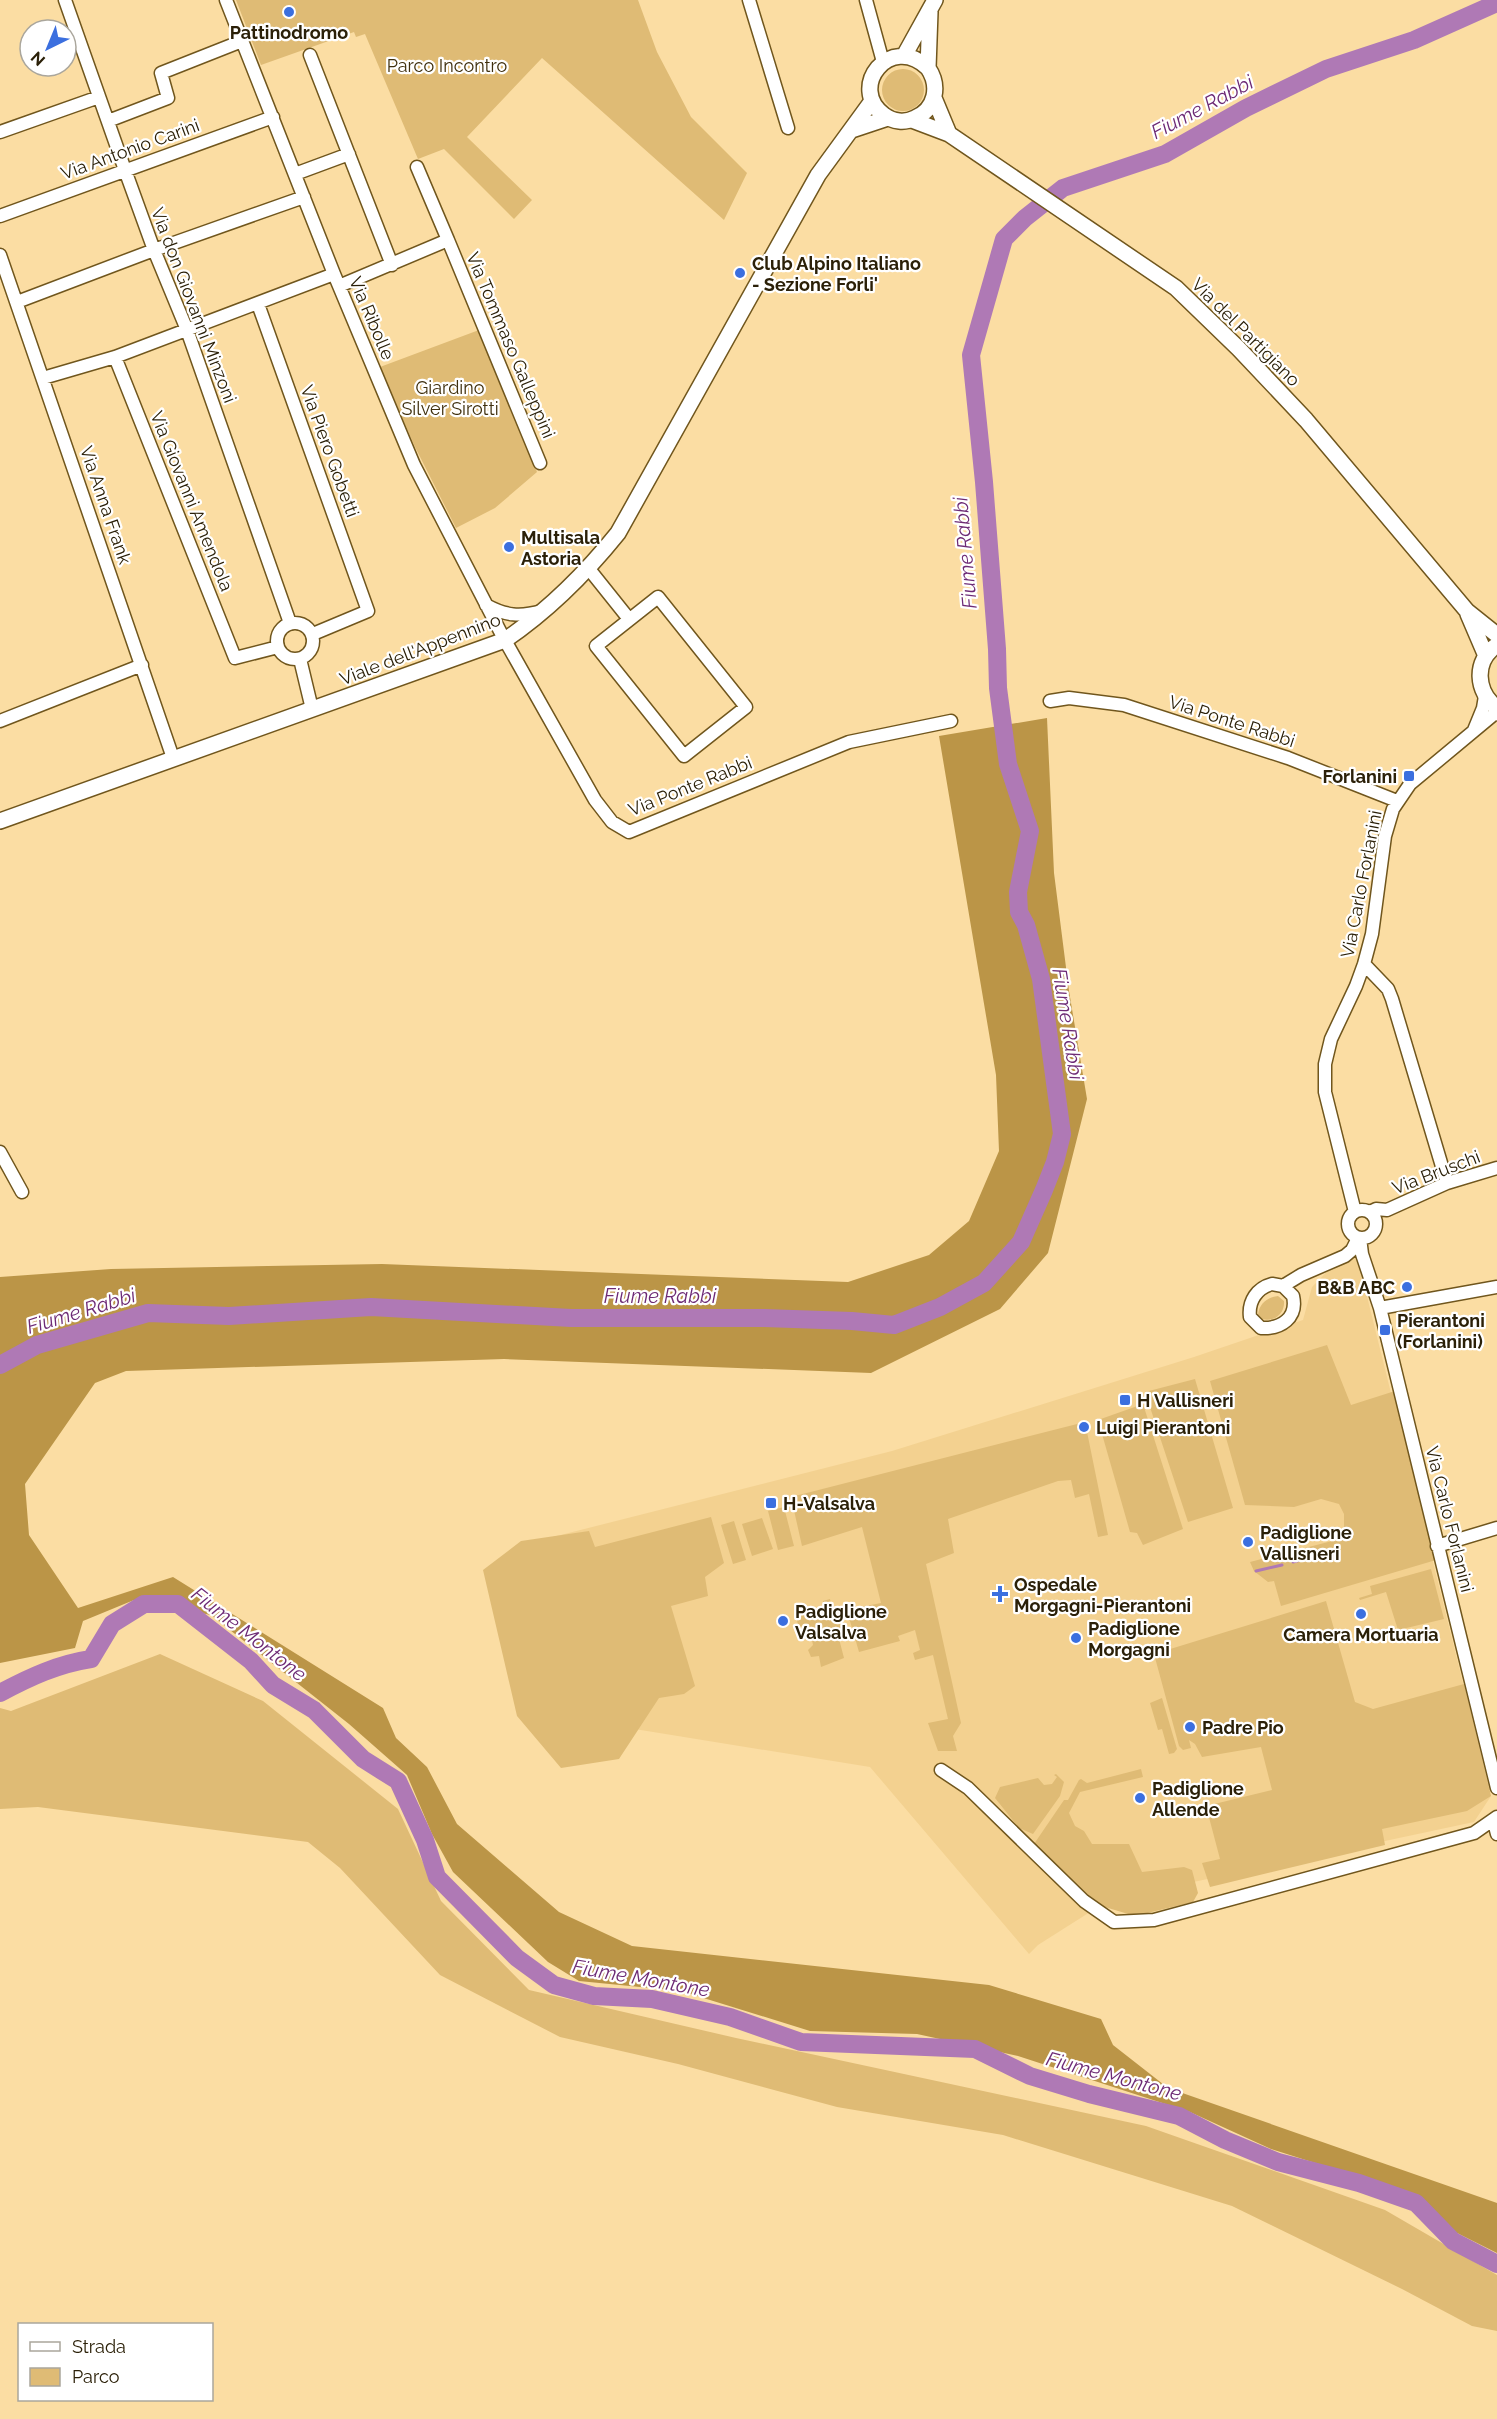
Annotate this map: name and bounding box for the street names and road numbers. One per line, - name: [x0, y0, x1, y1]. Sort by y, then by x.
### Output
- street label: Via Antonio Carini: [58, 114, 202, 184]
- street label: Via don Giovanni Minzoni: [147, 204, 241, 406]
- street label: Via Tommaso Galleppini: [462, 249, 560, 441]
- street label: Via Ribolle: [345, 273, 399, 363]
- street label: Via del Partigiano: [1187, 273, 1305, 391]
- street label: Via Piero Gobetti: [296, 382, 364, 520]
- street label: Via Giovanni Amendola: [146, 408, 238, 594]
- street label: Via Anna Frank: [76, 443, 136, 567]
- street label: Viale dell'Appennino: [337, 609, 504, 689]
- street label: Via Ponte Rabbi: [1166, 691, 1298, 751]
- street label: Via Ponte Rabbi: [625, 752, 755, 820]
- street label: Via Carlo Forlanini: [1336, 808, 1386, 960]
- street label: Via Bruschi: [1389, 1146, 1483, 1198]
- street label: Via Carlo Forlanini: [1422, 1444, 1478, 1594]

